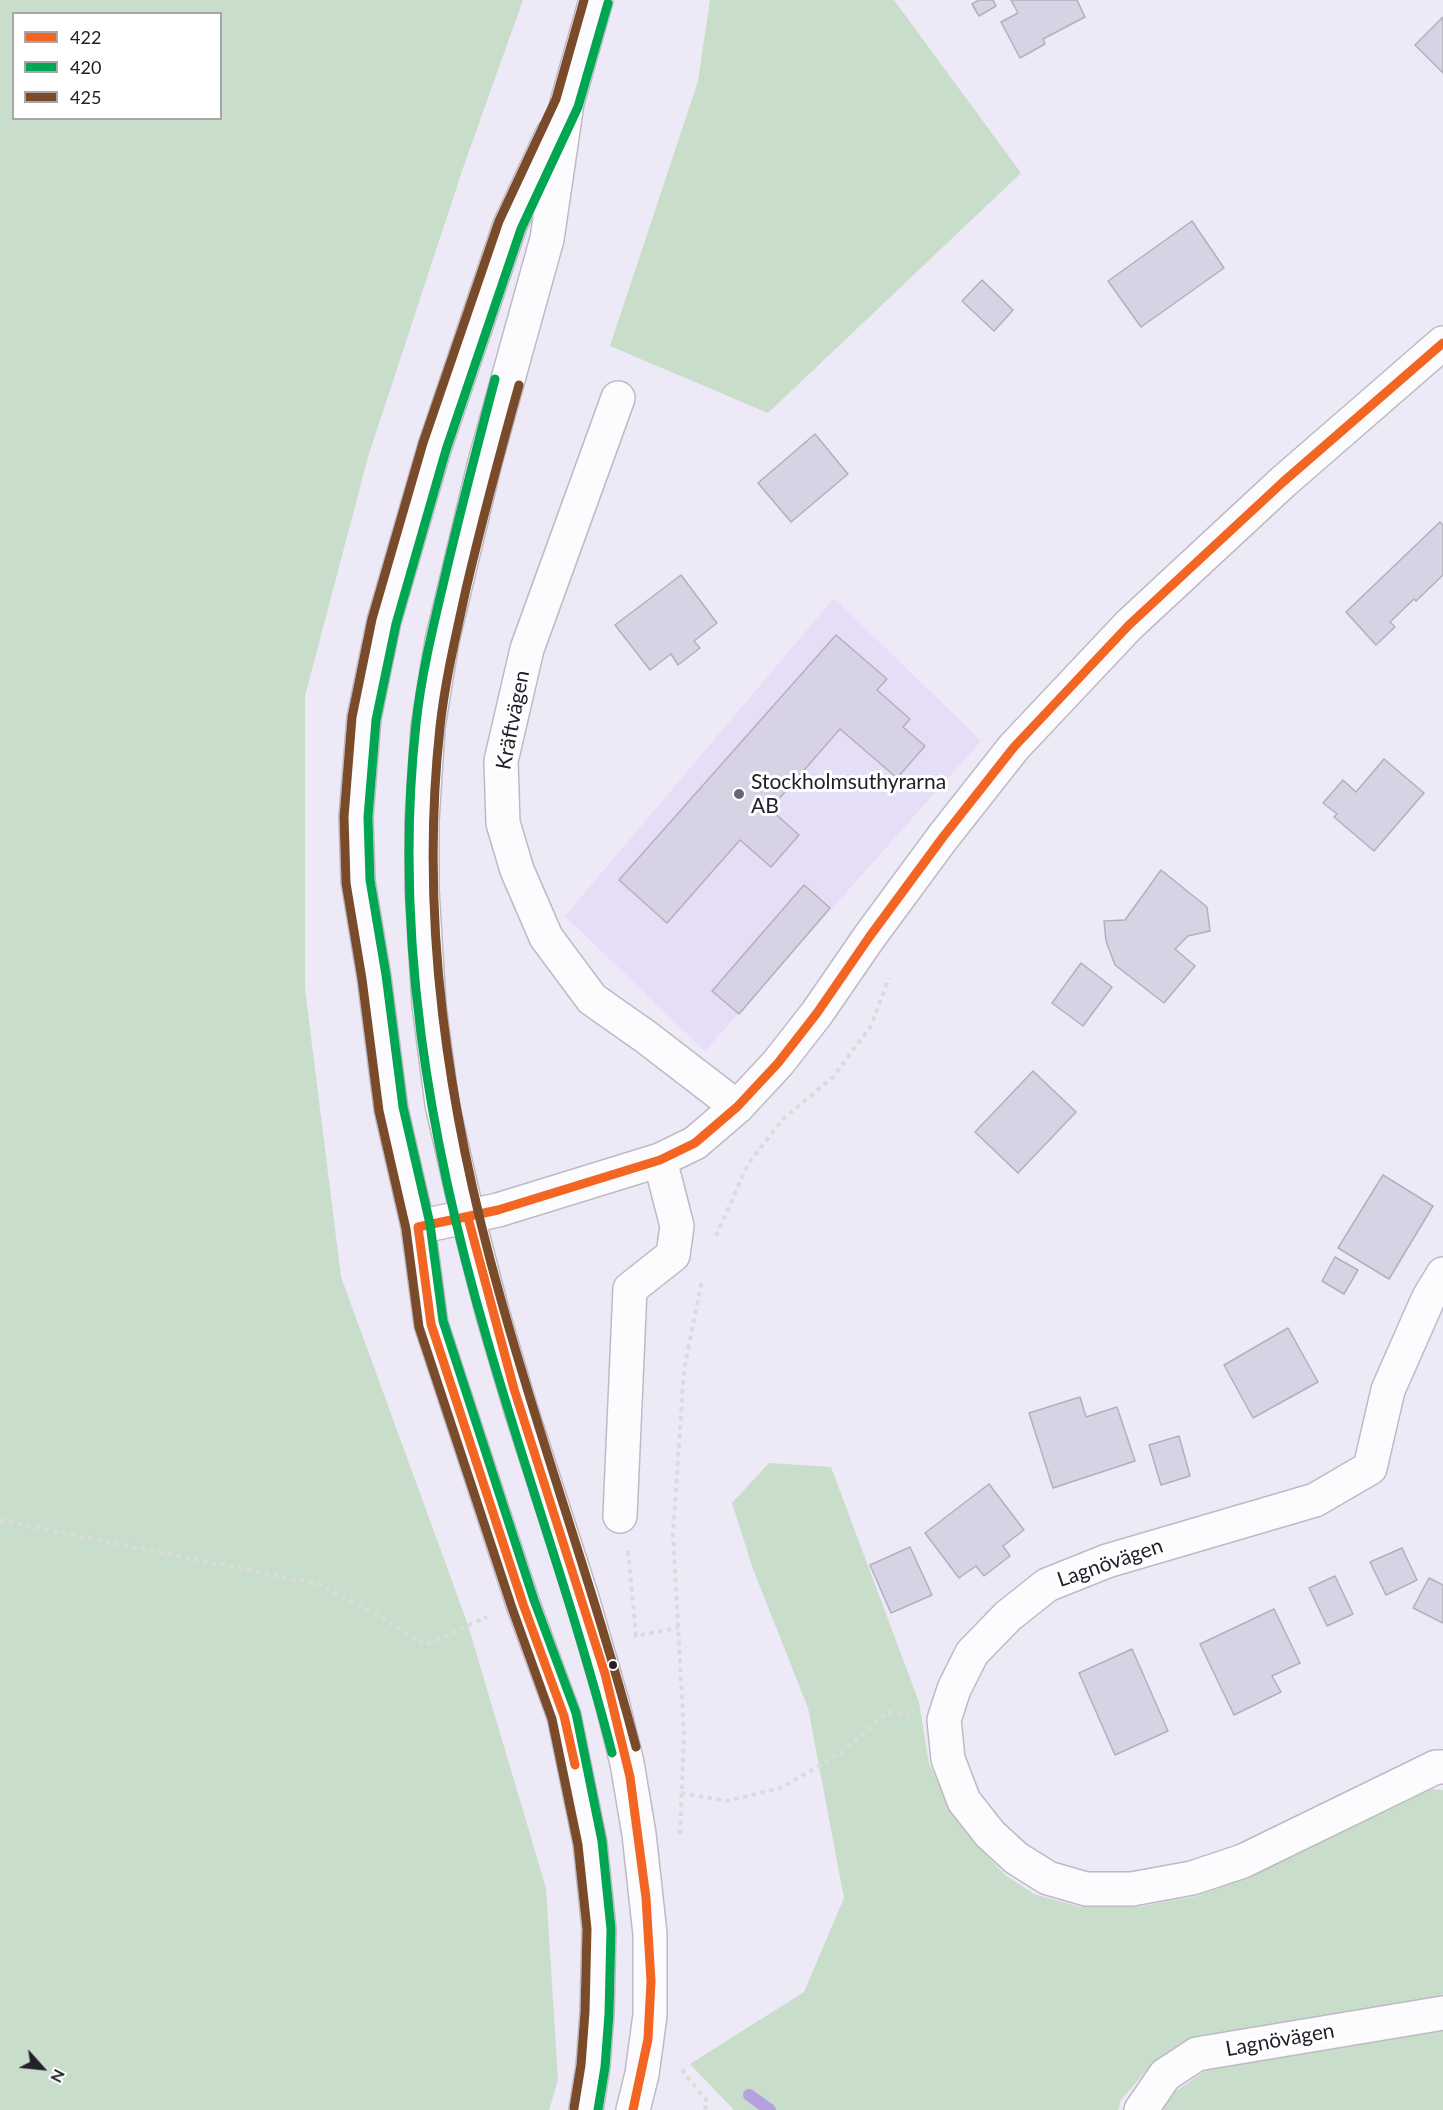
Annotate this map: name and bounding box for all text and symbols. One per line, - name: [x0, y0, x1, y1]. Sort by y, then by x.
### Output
- legend: [12, 12, 222, 120]
- text: 422: [70, 26, 101, 48]
- text: 420: [70, 56, 101, 78]
- text: 425: [70, 86, 101, 108]
- street label: Kräftvägen: [491, 668, 535, 772]
- place label: Stockholmsuthyrarna AB: [751, 769, 946, 819]
- marker: Stockholmsuthyrarna AB: [732, 787, 746, 801]
- street label: Lagnövägen: [1054, 1533, 1166, 1593]
- unlabelled marker: [607, 1659, 619, 1671]
- street label: Lagnövägen: [1224, 2018, 1336, 2062]
- north arrow: [12, 2038, 72, 2098]
- text: N: [47, 2067, 70, 2086]

